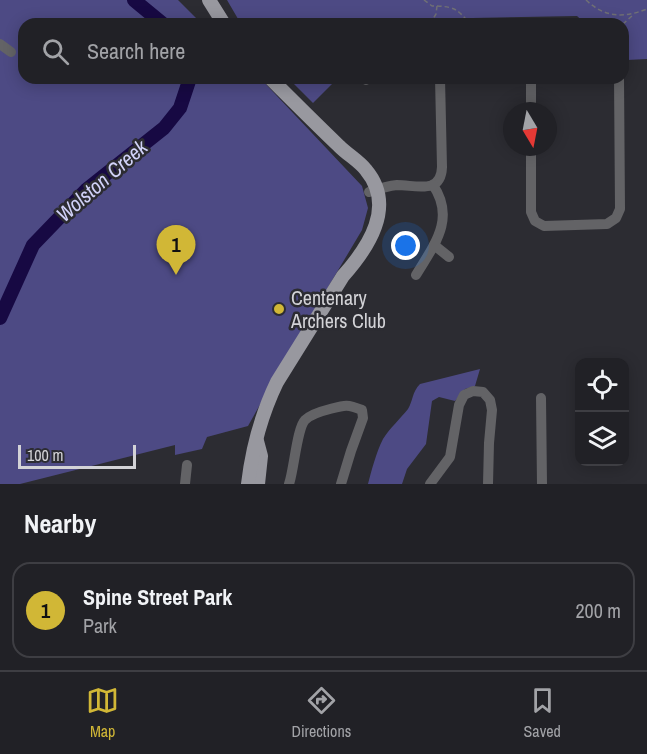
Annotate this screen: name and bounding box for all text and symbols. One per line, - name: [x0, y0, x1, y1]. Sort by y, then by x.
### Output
- search box: [18, 18, 629, 84]
- icon: search: [39, 35, 72, 68]
- text: Search here: [87, 36, 185, 66]
- north arrow: [503, 102, 557, 156]
- water label: Wolston Creek: [50, 132, 155, 228]
- pin: 1: [156, 226, 195, 275]
- your location: [391, 231, 420, 260]
- place label: Centenary Archers Club: [290, 284, 386, 334]
- marker: Centenary Archers Club: [272, 302, 286, 316]
- map controls: [575, 358, 629, 466]
- button: locate: [575, 358, 629, 412]
- button: layers: [575, 412, 629, 466]
- scale bar: [18, 442, 136, 470]
- text: 100 m: [27, 444, 63, 466]
- text: Nearby: [24, 506, 96, 541]
- text: Spine Street Park: [83, 582, 232, 612]
- text: 1: [41, 597, 50, 624]
- text: 200 m: [575, 597, 621, 624]
- text: Park: [83, 612, 117, 639]
- tab: Map: [86, 684, 119, 742]
- tab: Directions: [291, 684, 351, 742]
- tab: Saved: [524, 684, 561, 742]

